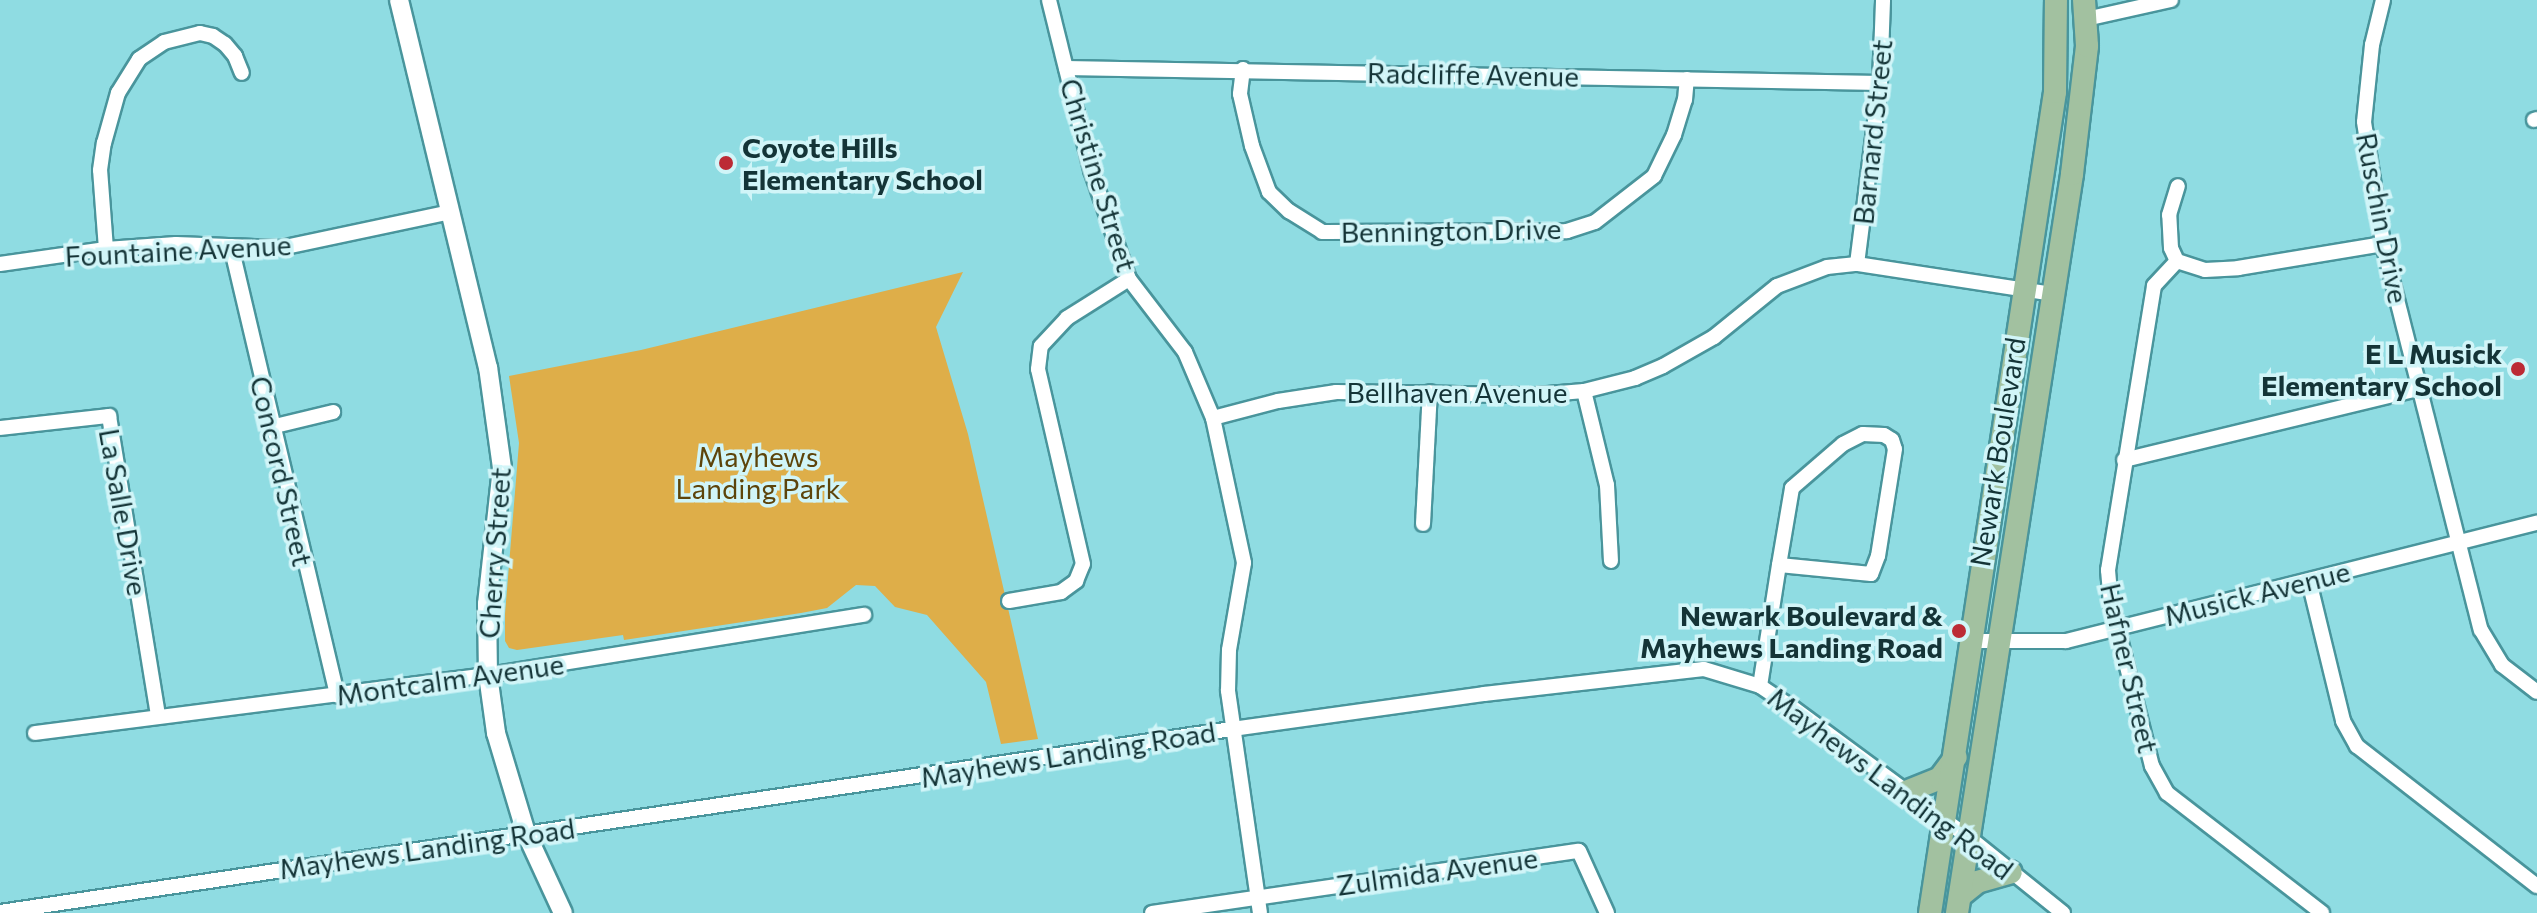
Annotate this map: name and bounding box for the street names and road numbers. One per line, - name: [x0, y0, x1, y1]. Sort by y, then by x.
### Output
- street label: Barnard Street: [1846, 38, 1898, 226]
- street label: Radcliffe Avenue: [1367, 55, 1579, 93]
- street label: Christine Street: [1054, 74, 1144, 276]
- street label: Ruschin Drive: [2350, 130, 2416, 306]
- street label: Bennington Drive: [1341, 211, 1561, 249]
- street label: Fountaine Avenue: [64, 227, 292, 273]
- street label: Newark Boulevard: [1962, 335, 2032, 569]
- street label: Concord Street: [244, 373, 320, 569]
- street label: Bellhaven Avenue: [1347, 375, 1567, 409]
- street label: La Salle Drive: [93, 426, 155, 598]
- street label: Cherry Street: [471, 466, 517, 640]
- street label: Musick Avenue: [2161, 554, 2353, 632]
- street label: Hafner Street: [2094, 580, 2166, 756]
- street label: Montcalm Avenue: [334, 646, 566, 712]
- street label: Mayhews Landing Road: [1762, 680, 2020, 886]
- street label: Mayhews Landing Road: [918, 714, 1218, 794]
- street label: Mayhews Landing Road: [277, 811, 577, 885]
- street label: Zulmida Avenue: [1334, 840, 1540, 902]

